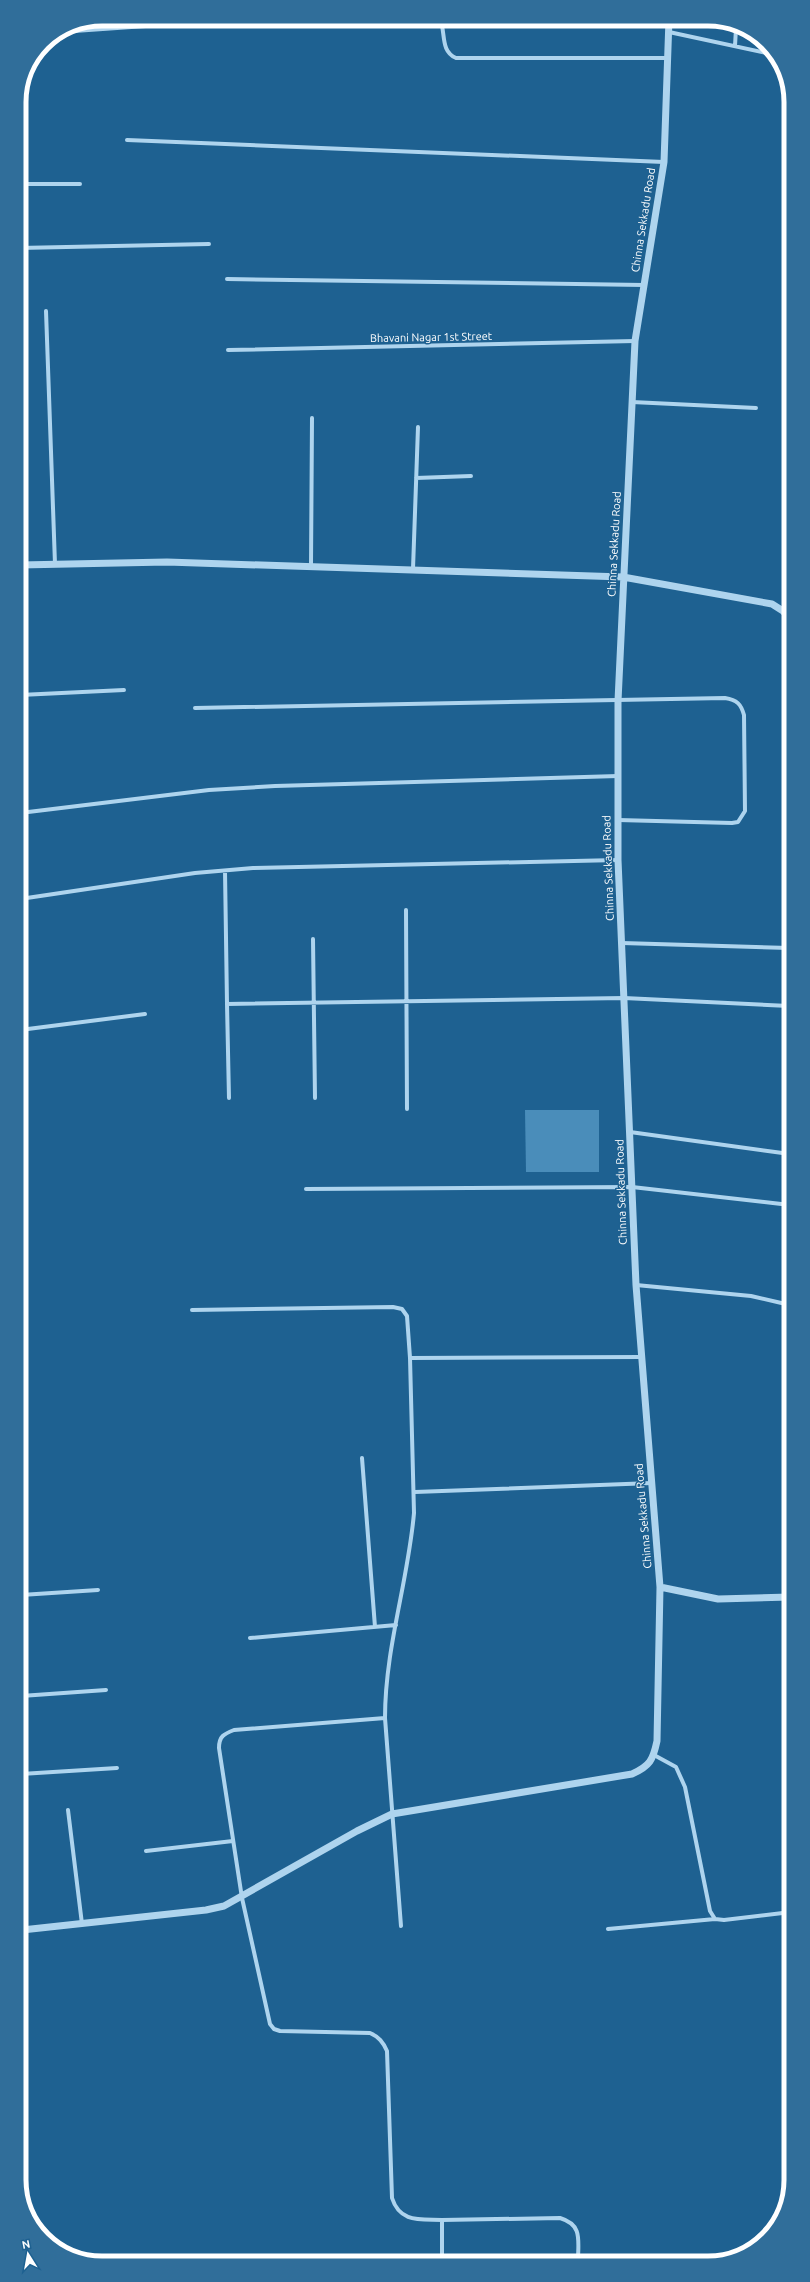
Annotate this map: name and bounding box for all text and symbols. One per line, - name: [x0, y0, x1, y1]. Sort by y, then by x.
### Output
- street label: Chinna Sekkadu Road: [629, 167, 657, 273]
- street label: Bhavani Nagar 1st Street: [370, 330, 493, 344]
- street label: Chinna Sekkadu Road: [605, 491, 623, 597]
- street label: Chinna Sekkadu Road: [600, 815, 616, 921]
- street label: Chinna Sekkadu Road: [613, 1139, 629, 1245]
- street label: Chinna Sekkadu Road: [632, 1463, 654, 1569]
- north arrow: [8, 2234, 48, 2274]
- text: N: [21, 2238, 31, 2251]

